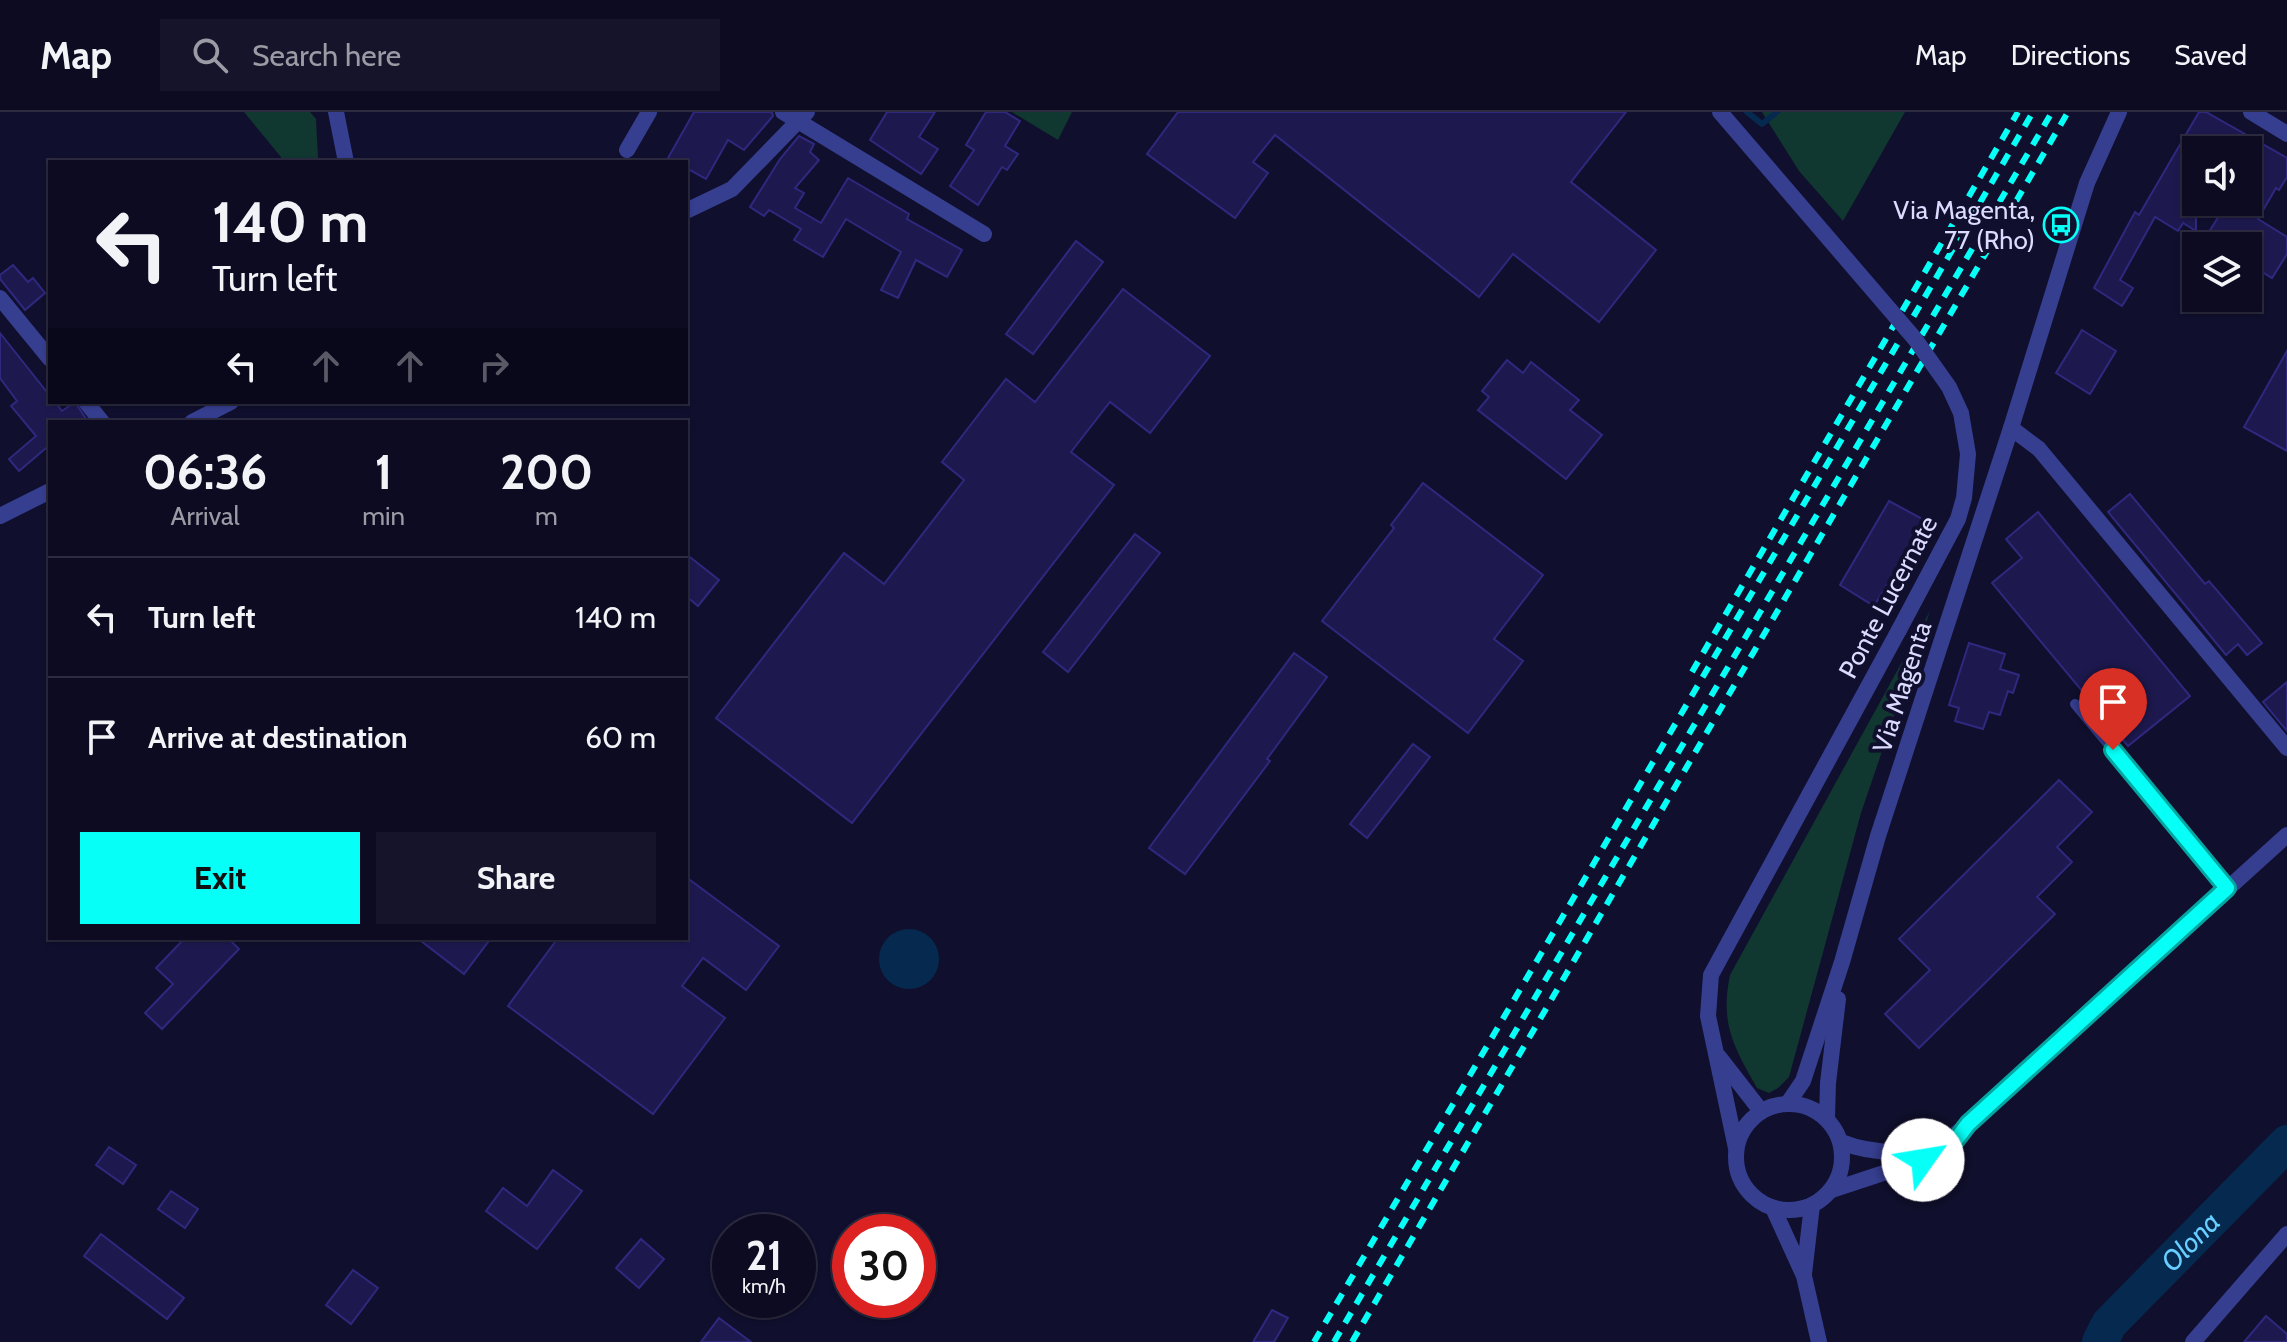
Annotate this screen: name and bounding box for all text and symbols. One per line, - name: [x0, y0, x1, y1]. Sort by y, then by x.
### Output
- search box: [160, 19, 720, 91]
- text: Map: [40, 32, 112, 79]
- icon: search: [188, 33, 232, 77]
- text: Search here: [252, 37, 401, 74]
- text: Map: [1915, 38, 1967, 72]
- text: Directions: [2011, 38, 2130, 72]
- text: Saved: [2174, 38, 2247, 72]
- map controls: [2182, 136, 2262, 312]
- button: sound: [2182, 136, 2262, 216]
- text: 140 m: [212, 188, 368, 256]
- icon: left: [80, 192, 184, 296]
- place label: Via Magenta, 77 (Rho): [1893, 194, 2035, 256]
- bus stop icon: Via Magenta, 77 (Rho): [2042, 206, 2080, 244]
- button: layers: [2182, 232, 2262, 312]
- text: Turn left: [212, 256, 337, 300]
- icon: left: [220, 344, 264, 388]
- icon: ahead: [304, 344, 348, 388]
- icon: ahead: [388, 344, 432, 388]
- icon: right: [472, 344, 516, 388]
- text: 06:36: [143, 443, 267, 501]
- text: 1: [375, 443, 392, 501]
- text: 200: [500, 443, 593, 501]
- text: Arrival: [170, 500, 240, 532]
- text: min: [362, 500, 405, 532]
- text: m: [535, 500, 558, 532]
- street label: Ponte Lucernate: [1832, 510, 1944, 684]
- icon: left: [80, 595, 124, 639]
- text: Turn left: [148, 599, 256, 636]
- text: 140 m: [575, 599, 656, 636]
- street label: Via Magenta: [1866, 617, 1938, 757]
- pin: [2079, 668, 2147, 750]
- icon: arrive: [2091, 680, 2135, 724]
- icon: arrive: [80, 715, 124, 759]
- text: Arrive at destination: [148, 719, 408, 756]
- text: 60 m: [585, 719, 656, 756]
- button: Exit: [80, 832, 360, 924]
- button: Share: [376, 832, 656, 924]
- position arrow: [1881, 1118, 1965, 1202]
- water label: Olona: [2154, 1204, 2227, 1278]
- speed limit sign: 30: [832, 1214, 936, 1318]
- text: 21: [746, 1231, 782, 1280]
- text: km/h: [742, 1274, 786, 1298]

